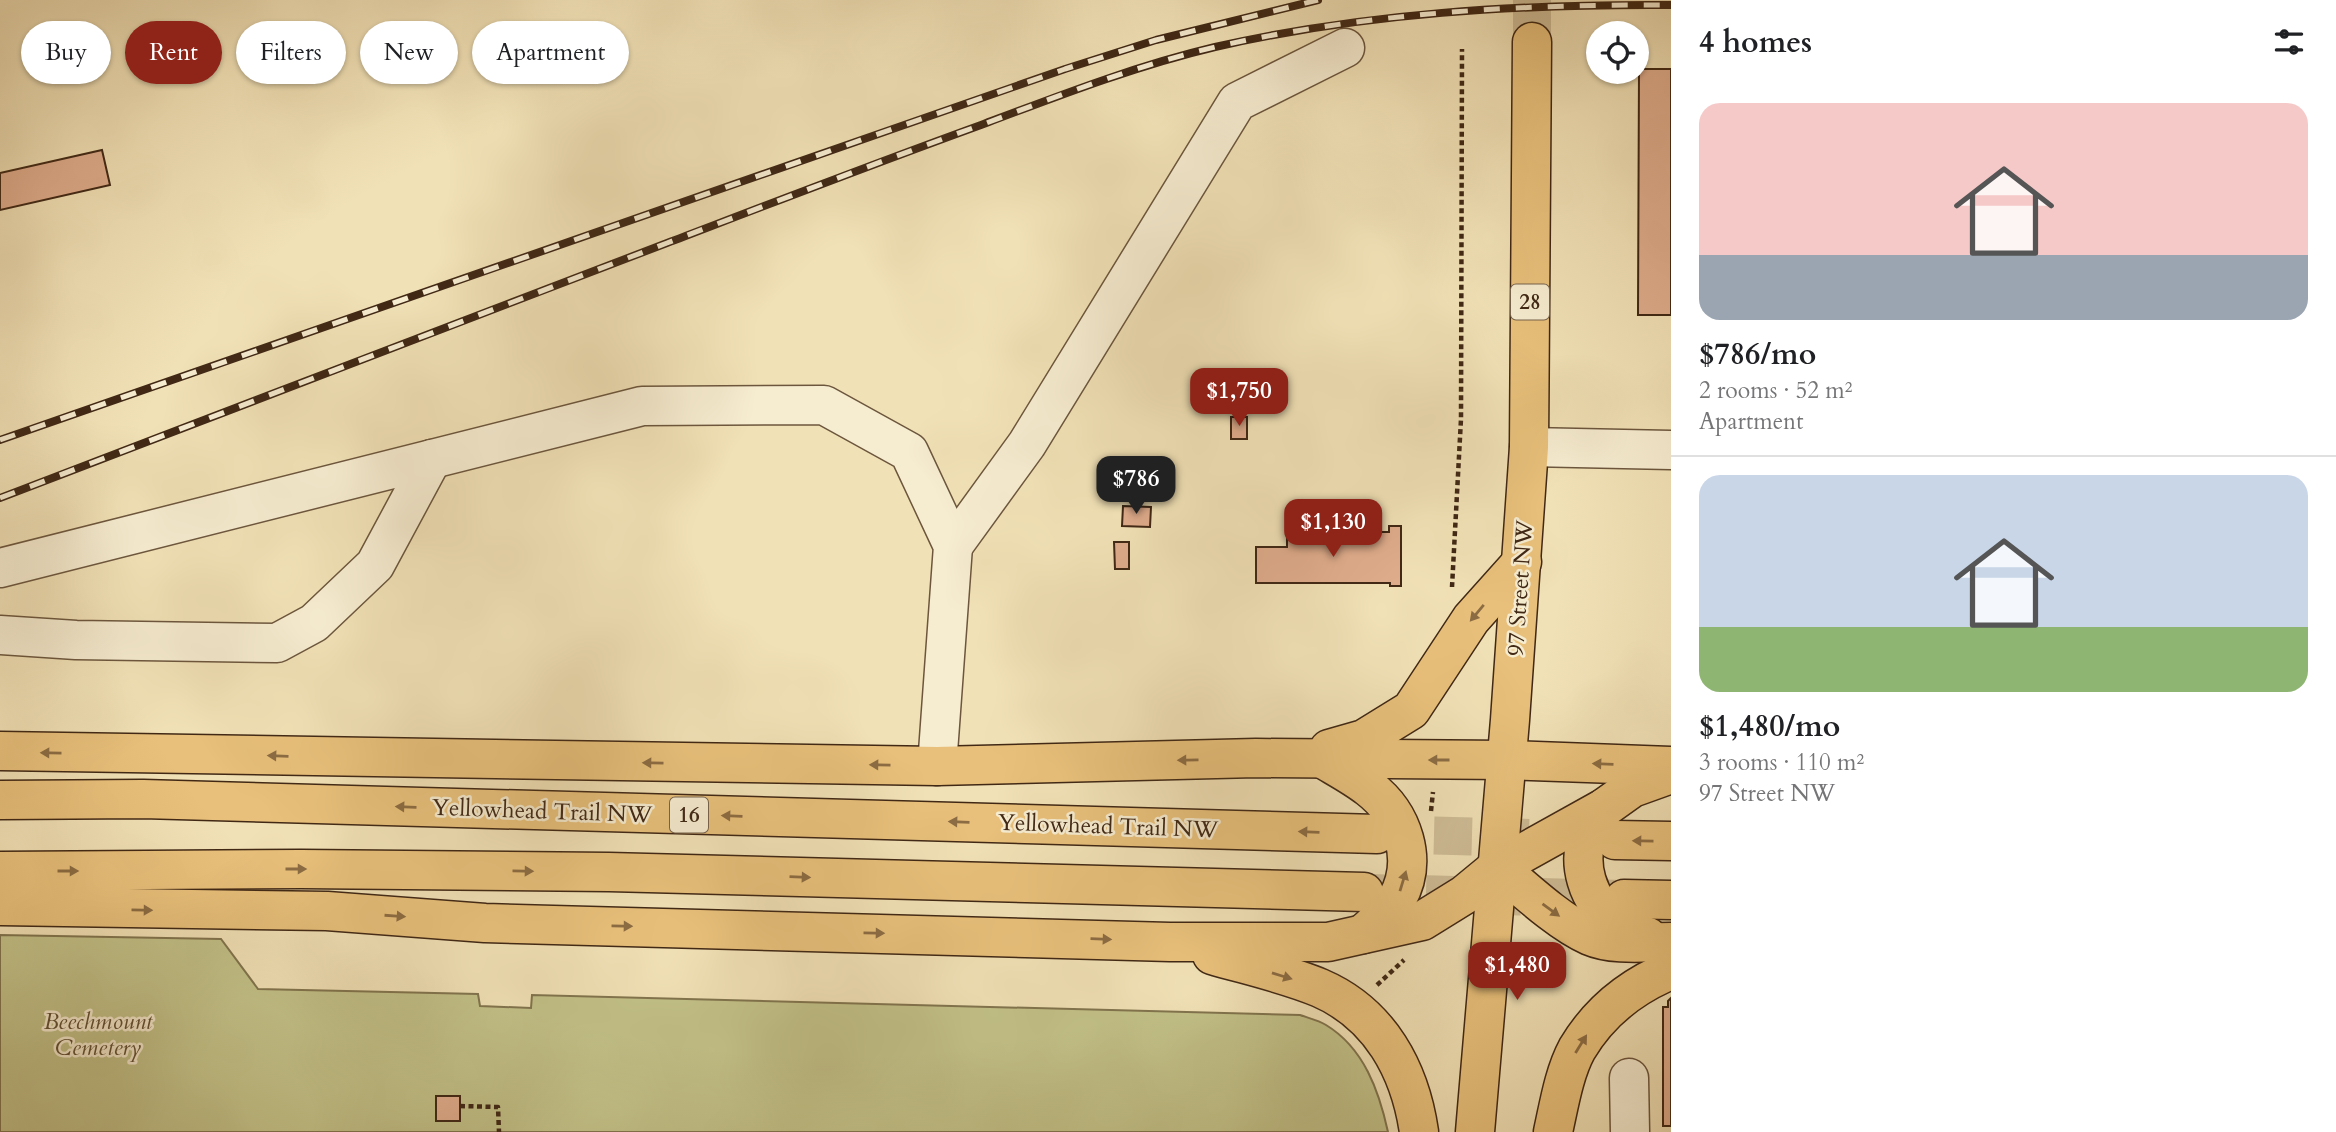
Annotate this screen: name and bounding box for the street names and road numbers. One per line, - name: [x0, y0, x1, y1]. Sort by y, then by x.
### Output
- road number: 28: [1511, 284, 1549, 320]
- street label: 97 Street NW: [1500, 518, 1540, 657]
- street label: Yellowhead Trail NW: [431, 792, 653, 830]
- road number: 16: [670, 798, 708, 832]
- street label: Yellowhead Trail NW: [997, 807, 1219, 845]

